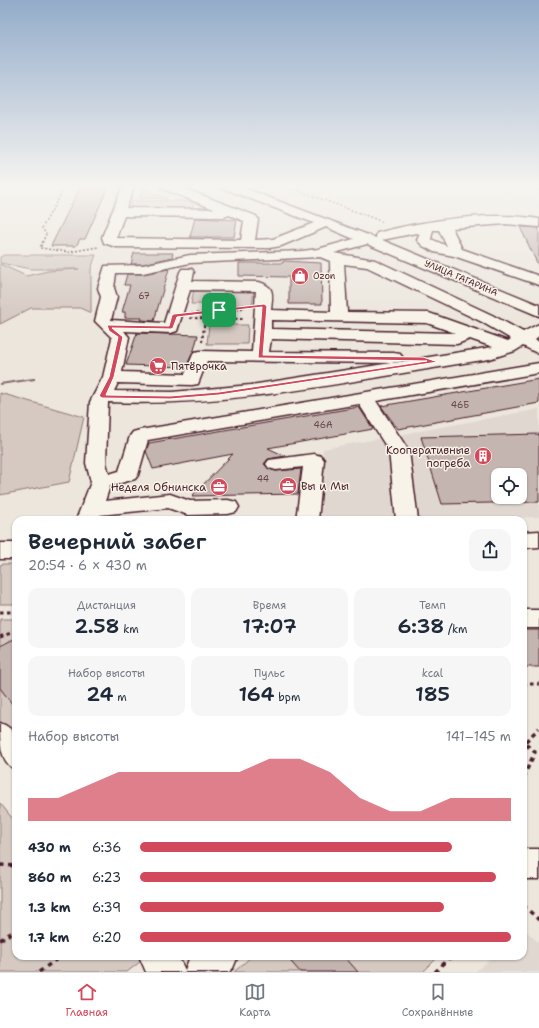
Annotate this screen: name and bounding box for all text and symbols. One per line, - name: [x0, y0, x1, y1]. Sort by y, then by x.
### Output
- street label: УЛИЦА ГАГАРИНА: [422, 257, 500, 299]
- shop icon: Ozon: [290, 266, 310, 286]
- place label: Ozon: [313, 270, 336, 282]
- house number: 67: [138, 290, 150, 302]
- pin: [202, 293, 236, 327]
- icon: arrive: [208, 299, 230, 321]
- supermarket icon: Пятёрочка: [148, 356, 168, 376]
- place label: Пятёрочка: [171, 359, 227, 374]
- house number: 46Б: [451, 399, 469, 411]
- house number: 46А: [314, 419, 333, 431]
- place label: Кооперативные погреба: [386, 443, 470, 471]
- building icon: Кооперативные погреба: [473, 446, 493, 466]
- map controls: [491, 468, 527, 504]
- button: locate: [491, 468, 527, 504]
- house number: 44: [257, 473, 269, 485]
- office icon: Вы и Мы: [278, 476, 298, 496]
- office icon: Неделя Обнинска: [209, 477, 229, 497]
- place label: Вы и Мы: [301, 479, 349, 494]
- place label: Неделя Обнинска: [111, 480, 206, 495]
- text: Вечерний забег: [28, 527, 206, 556]
- button: share: [469, 529, 511, 571]
- text: 20:54 · 6 × 430 m: [28, 557, 147, 574]
- text: Дистанция: [77, 598, 136, 613]
- text: Время: [253, 598, 286, 613]
- text: Темп: [419, 598, 446, 613]
- text: 2.58: [74, 613, 119, 639]
- text: 17:07: [242, 613, 297, 639]
- text: 6:38: [397, 613, 444, 639]
- text: km: [119, 622, 139, 637]
- text: /km: [444, 622, 468, 637]
- text: Набор высоты: [68, 666, 145, 681]
- text: Пульс: [254, 666, 285, 681]
- text: kcal: [422, 666, 443, 681]
- text: 24: [86, 681, 113, 707]
- text: 164: [239, 681, 275, 707]
- text: 185: [415, 681, 450, 707]
- text: m: [113, 690, 127, 705]
- text: bpm: [275, 690, 300, 705]
- text: Набор высоты: [28, 728, 119, 745]
- text: 141–145 m: [446, 728, 511, 745]
- text: 430 m: [28, 839, 71, 856]
- text: 6:36: [92, 839, 121, 856]
- text: 860 m: [28, 869, 72, 886]
- text: 6:23: [92, 869, 121, 886]
- text: 1.3 km: [28, 899, 71, 916]
- text: 6:39: [92, 899, 121, 916]
- text: 1.7 km: [28, 929, 69, 946]
- text: 6:20: [92, 929, 121, 946]
- tab: Главная: [66, 981, 108, 1020]
- tab: Карта: [239, 981, 271, 1020]
- tab: Сохранённые: [402, 981, 474, 1020]

